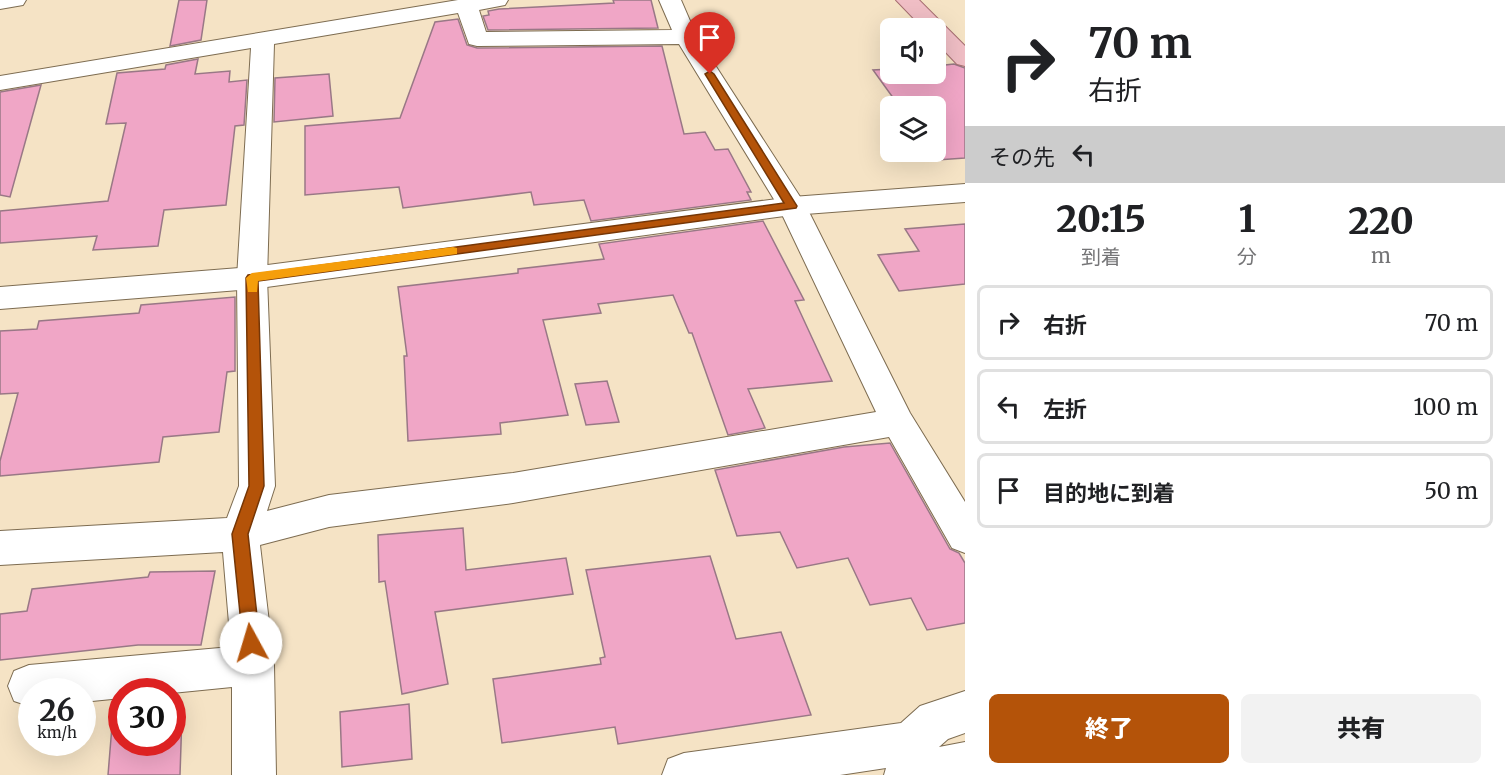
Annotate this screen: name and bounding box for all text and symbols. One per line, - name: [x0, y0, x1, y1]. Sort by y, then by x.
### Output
- pin: [684, 12, 735, 74]
- text: 70 m: [1088, 17, 1192, 69]
- map controls: [880, 18, 946, 162]
- button: sound: [880, 18, 946, 84]
- icon: arrive: [693, 21, 726, 54]
- icon: right: [989, 24, 1067, 102]
- text: 右折: [1088, 73, 1142, 107]
- button: layers: [880, 96, 946, 162]
- icon: left: [1067, 138, 1100, 171]
- text: その先: [989, 143, 1055, 171]
- text: 20:15: [1056, 197, 1146, 242]
- text: 1: [1239, 197, 1255, 242]
- text: 220: [1348, 199, 1414, 244]
- text: m: [1371, 243, 1391, 268]
- text: 到着: [1081, 244, 1121, 269]
- text: 分: [1237, 244, 1257, 269]
- icon: right: [992, 306, 1025, 339]
- text: 70 m: [1425, 309, 1478, 337]
- text: 右折: [1043, 311, 1087, 339]
- icon: left: [992, 390, 1025, 423]
- text: 100 m: [1413, 393, 1478, 421]
- text: 左折: [1043, 395, 1087, 423]
- icon: arrive: [992, 474, 1025, 507]
- text: 50 m: [1424, 477, 1478, 505]
- text: 目的地に到着: [1043, 479, 1175, 507]
- position arrow: [219, 611, 283, 675]
- speed limit sign: 30: [108, 678, 186, 756]
- text: 26: [39, 691, 75, 729]
- button: 終了: [989, 694, 1229, 763]
- button: 共有: [1241, 694, 1481, 763]
- text: km/h: [37, 723, 77, 742]

